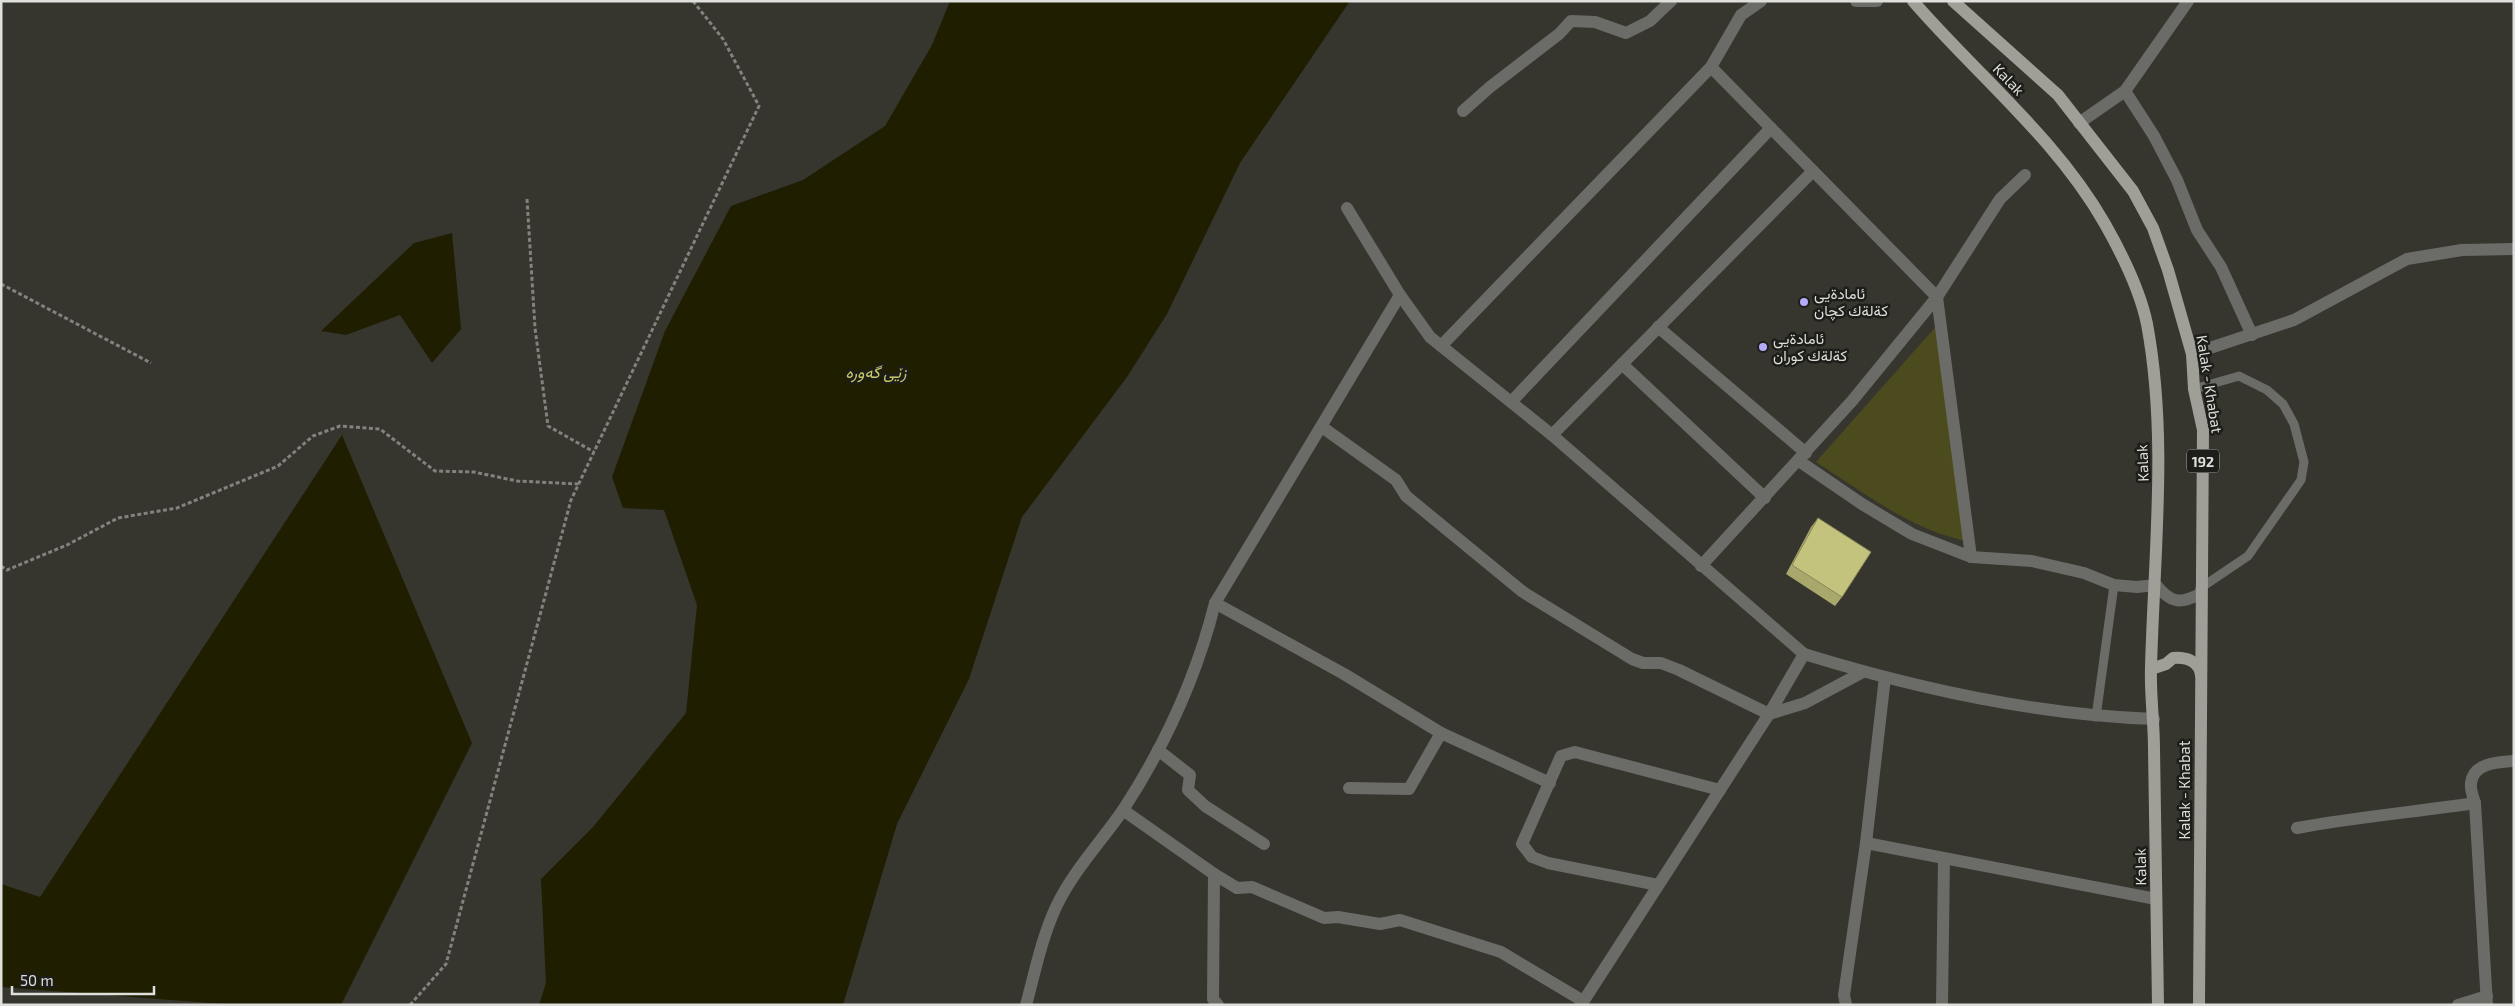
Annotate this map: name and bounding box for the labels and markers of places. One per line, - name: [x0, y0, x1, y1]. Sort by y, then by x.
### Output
- place label: ئامادةيى كةلةك كچان: [1814, 284, 1888, 321]
- marker: ئامادةيى كةلةك كچان: [1798, 296, 1810, 308]
- place label: ئامادةيى كةلةك كوران: [1773, 329, 1848, 365]
- marker: ئامادةيى كةلةك كوران: [1757, 341, 1769, 353]

